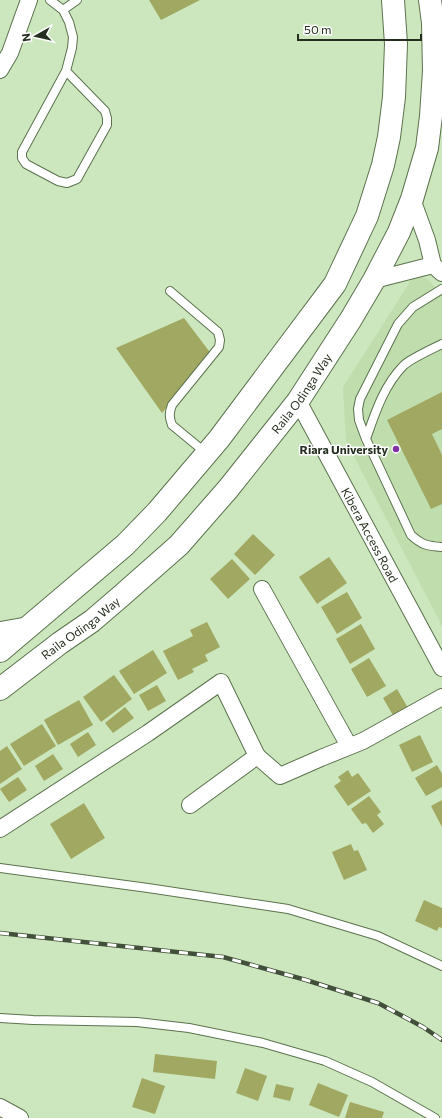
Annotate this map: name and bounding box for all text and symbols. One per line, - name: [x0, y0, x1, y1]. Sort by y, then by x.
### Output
- north arrow: [16, 16, 56, 56]
- scale bar: [298, 16, 421, 42]
- text: 50 m: [304, 22, 332, 36]
- text: N: [19, 32, 33, 42]
- street label: Raila Odinga Way: [268, 351, 334, 436]
- place label: Riara University: [300, 442, 388, 456]
- marker: Riara University: [391, 444, 401, 454]
- street label: Kibera Access Road: [339, 485, 401, 585]
- street label: Raila Odinga Way: [38, 594, 122, 662]

